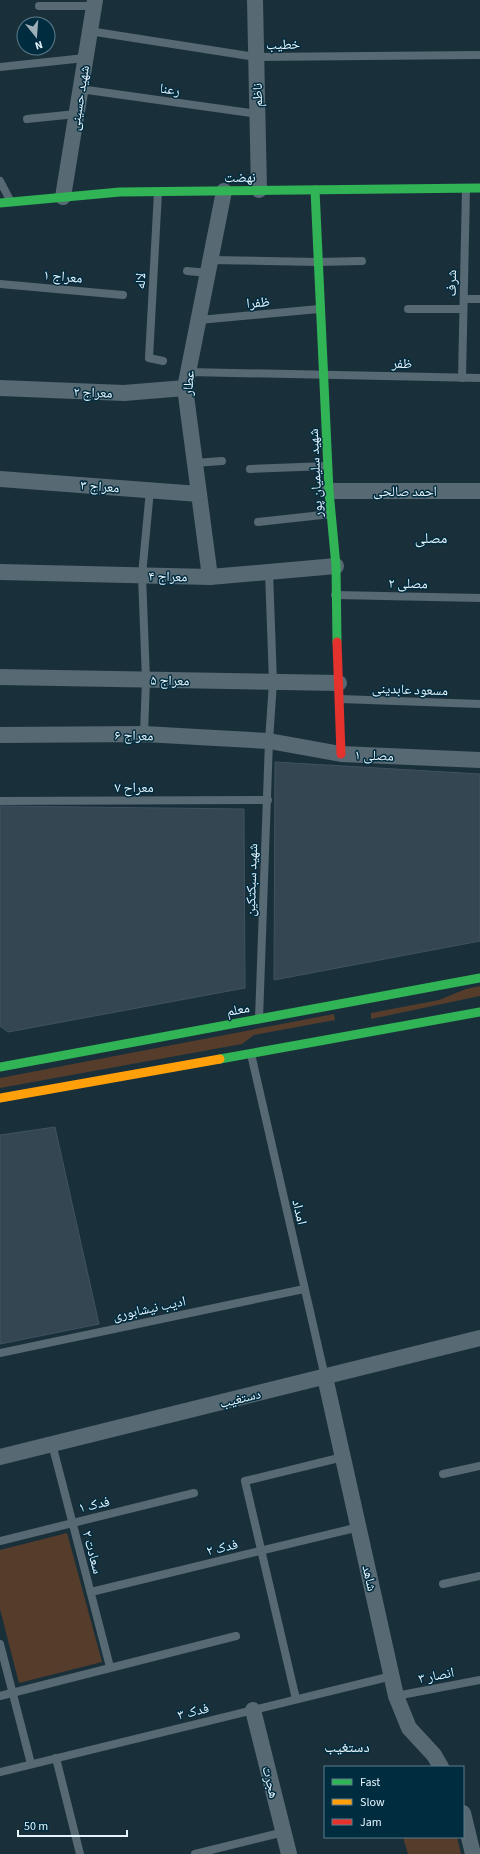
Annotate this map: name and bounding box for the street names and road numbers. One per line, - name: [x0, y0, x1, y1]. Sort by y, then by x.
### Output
- street label: خطیب: [266, 35, 300, 55]
- street label: شهید حسینی: [65, 64, 95, 132]
- street label: رعنا: [159, 79, 181, 101]
- street label: ناظم: [248, 83, 268, 107]
- street label: نهضت: [224, 168, 256, 188]
- street label: معراج ۱: [43, 265, 83, 289]
- street label: شرف: [442, 269, 462, 297]
- street label: لاله: [131, 272, 151, 290]
- street label: ظفرا: [245, 292, 271, 314]
- street label: ظفر: [390, 354, 412, 374]
- street label: عطار: [178, 370, 200, 397]
- street label: معراج ۲: [73, 382, 113, 404]
- street label: شهید سلیمیان پور: [304, 428, 328, 519]
- street label: معراج ۳: [80, 476, 120, 498]
- street label: احمد صالحی: [373, 482, 437, 502]
- street label: معراج ۴: [148, 567, 188, 587]
- street label: مصلی ۲: [388, 574, 428, 594]
- street label: معراج ۵: [150, 671, 190, 691]
- street label: مسعود عابدینی: [372, 679, 448, 701]
- street label: معراج ۶: [114, 726, 154, 746]
- street label: مصلی ۱: [354, 745, 394, 767]
- street label: معراح ۷: [114, 778, 154, 798]
- street label: شهید سبکتکین: [241, 843, 263, 917]
- street label: معلم: [225, 998, 251, 1022]
- street label: امداد: [286, 1198, 312, 1227]
- street label: ادیب نیشابوری: [111, 1291, 188, 1326]
- street label: دستغیب: [217, 1384, 263, 1414]
- street label: فدک ۱: [77, 1492, 112, 1518]
- street label: سعادت ۲: [77, 1528, 107, 1576]
- street label: فدک ۲: [204, 1534, 240, 1562]
- street label: شاهد: [356, 1563, 382, 1593]
- street label: انصار ۳: [417, 1663, 456, 1689]
- street label: فدک ۳: [175, 1698, 211, 1726]
- street label: هجرت: [256, 1764, 284, 1801]

